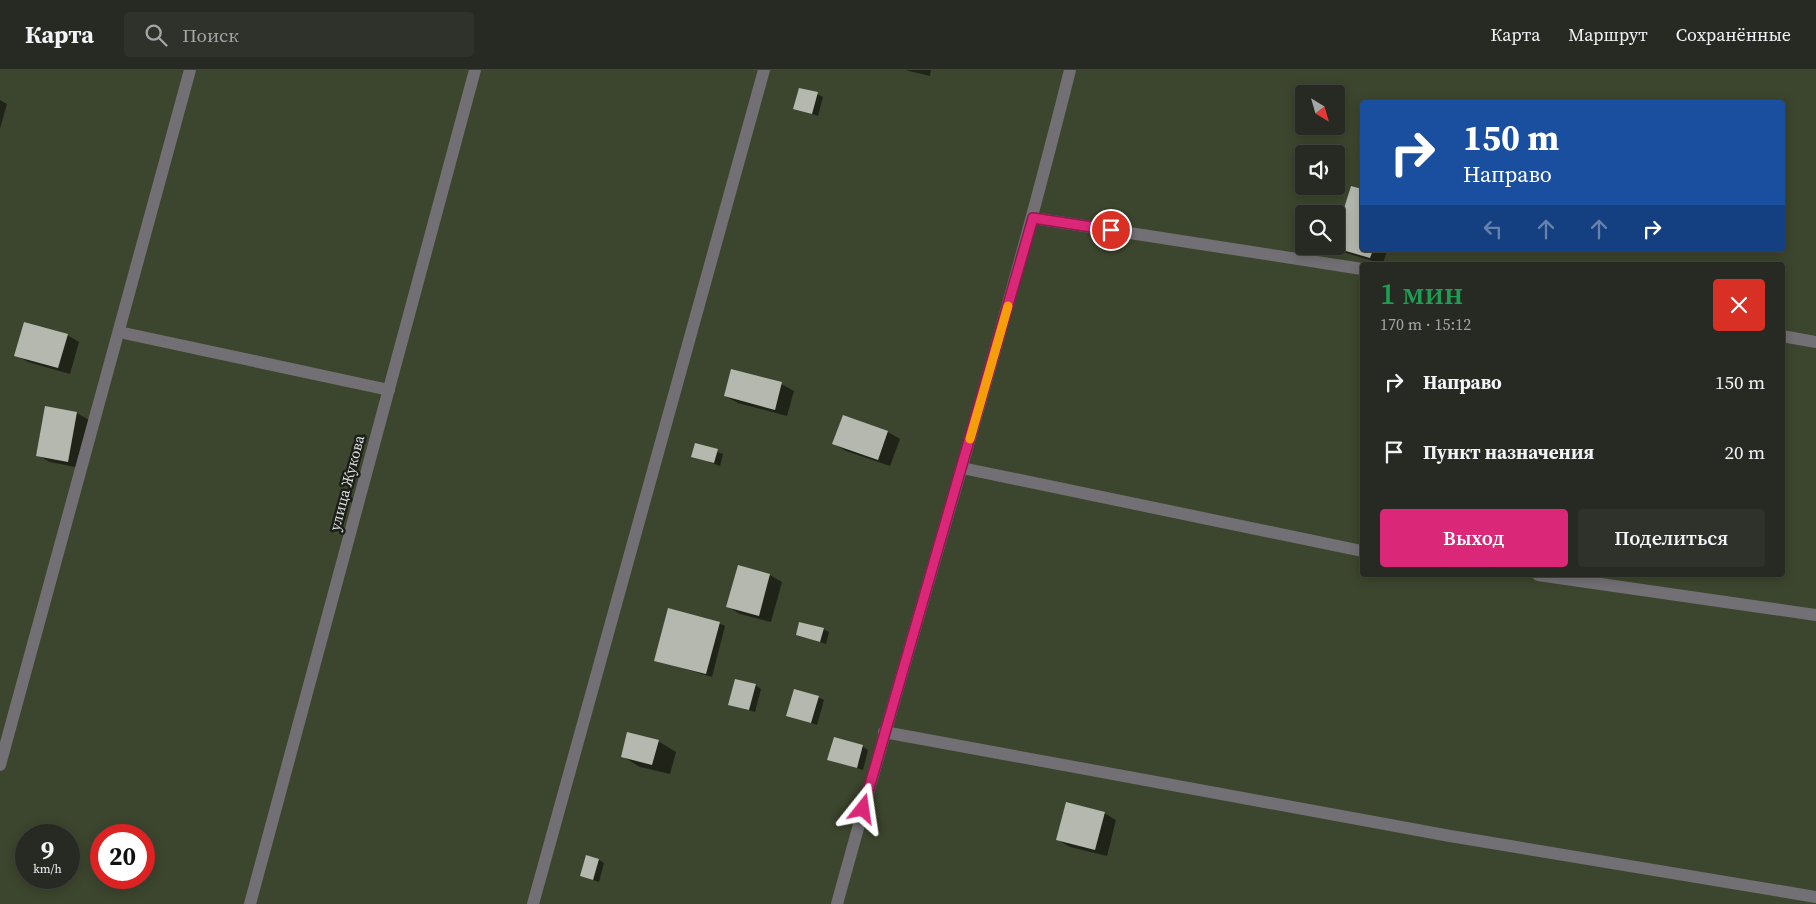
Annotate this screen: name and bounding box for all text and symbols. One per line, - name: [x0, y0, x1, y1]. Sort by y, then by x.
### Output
- search box: [124, 12, 474, 57]
- text: Карта: [25, 18, 94, 51]
- icon: search: [142, 21, 170, 49]
- text: Поиск: [182, 22, 239, 48]
- text: Карта: [1491, 22, 1540, 47]
- text: Маршрут: [1568, 22, 1648, 47]
- text: Сохранённые: [1676, 22, 1791, 47]
- north arrow: [1295, 85, 1345, 135]
- map controls: [1295, 85, 1345, 255]
- text: 150 m: [1463, 114, 1559, 162]
- icon: right: [1380, 120, 1445, 185]
- button: sound: [1295, 145, 1345, 195]
- text: Направо: [1463, 159, 1552, 189]
- button: search: [1295, 205, 1345, 255]
- pin: [1090, 209, 1132, 251]
- icon: left: [1479, 215, 1507, 243]
- icon: ahead: [1532, 215, 1560, 243]
- icon: ahead: [1585, 215, 1613, 243]
- icon: right: [1638, 215, 1666, 243]
- icon: arrive: [1097, 216, 1125, 244]
- text: 1 мин: [1380, 273, 1463, 314]
- button: close: [1713, 279, 1765, 331]
- text: 170 m · 15:12: [1380, 313, 1471, 335]
- icon: right: [1380, 368, 1408, 396]
- text: Направо: [1423, 369, 1502, 395]
- text: 150 m: [1715, 369, 1765, 395]
- street label: улица Жукова: [324, 432, 369, 533]
- icon: arrive: [1380, 438, 1408, 466]
- text: Пункт назначения: [1423, 439, 1594, 465]
- text: 20 m: [1724, 439, 1765, 465]
- button: Выход: [1380, 509, 1568, 567]
- button: Поделиться: [1578, 509, 1765, 567]
- position arrow: [836, 782, 888, 834]
- speed limit sign: 20: [90, 824, 155, 889]
- text: 9: [41, 833, 54, 867]
- text: km/h: [33, 861, 62, 877]

